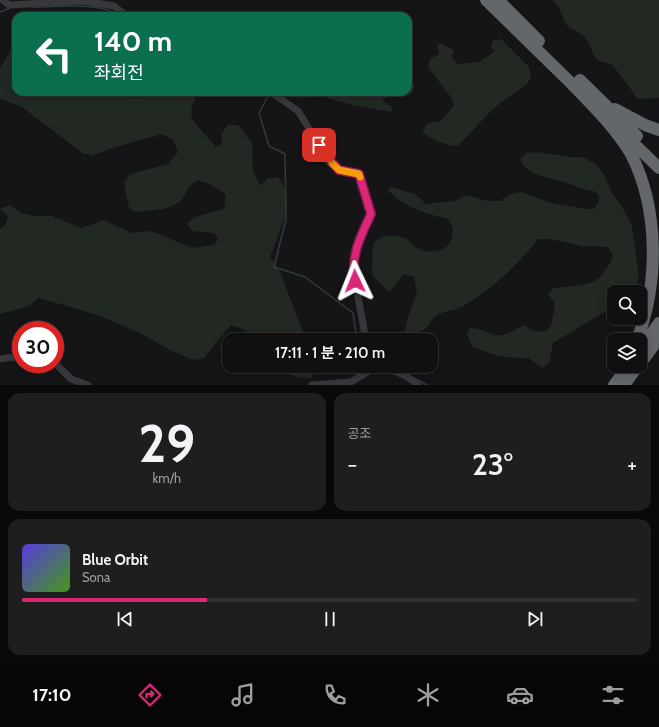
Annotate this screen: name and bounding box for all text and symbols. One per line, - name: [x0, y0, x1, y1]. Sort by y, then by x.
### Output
- text: 140 m: [94, 24, 172, 58]
- icon: left: [28, 28, 80, 80]
- text: 좌회전: [94, 62, 144, 84]
- pin: [302, 128, 336, 162]
- icon: arrive: [308, 134, 330, 156]
- position arrow: [334, 260, 376, 302]
- map controls: [607, 285, 647, 373]
- button: search: [607, 285, 647, 325]
- speed limit sign: 30: [12, 321, 64, 373]
- button: layers: [607, 333, 647, 373]
- text: 17:11 · 1 분 · 210 m: [275, 344, 385, 362]
- text: 29: [138, 412, 195, 475]
- text: 공조: [348, 425, 371, 441]
- text: 23°: [472, 446, 513, 483]
- text: −: [348, 451, 357, 478]
- text: +: [627, 451, 637, 478]
- text: km/h: [153, 470, 181, 486]
- text: Blue Orbit: [82, 551, 148, 569]
- text: Sona: [82, 569, 110, 585]
- icon: previous: [114, 608, 136, 630]
- icon: pause: [319, 608, 341, 630]
- icon: next: [524, 608, 546, 630]
- icon: directions: [136, 681, 164, 709]
- icon: music: [229, 681, 257, 709]
- icon: phone: [321, 681, 349, 709]
- icon: climate: [414, 681, 442, 709]
- icon: car: [506, 681, 534, 709]
- icon: filters: [599, 681, 627, 709]
- text: 17:10: [32, 684, 71, 706]

